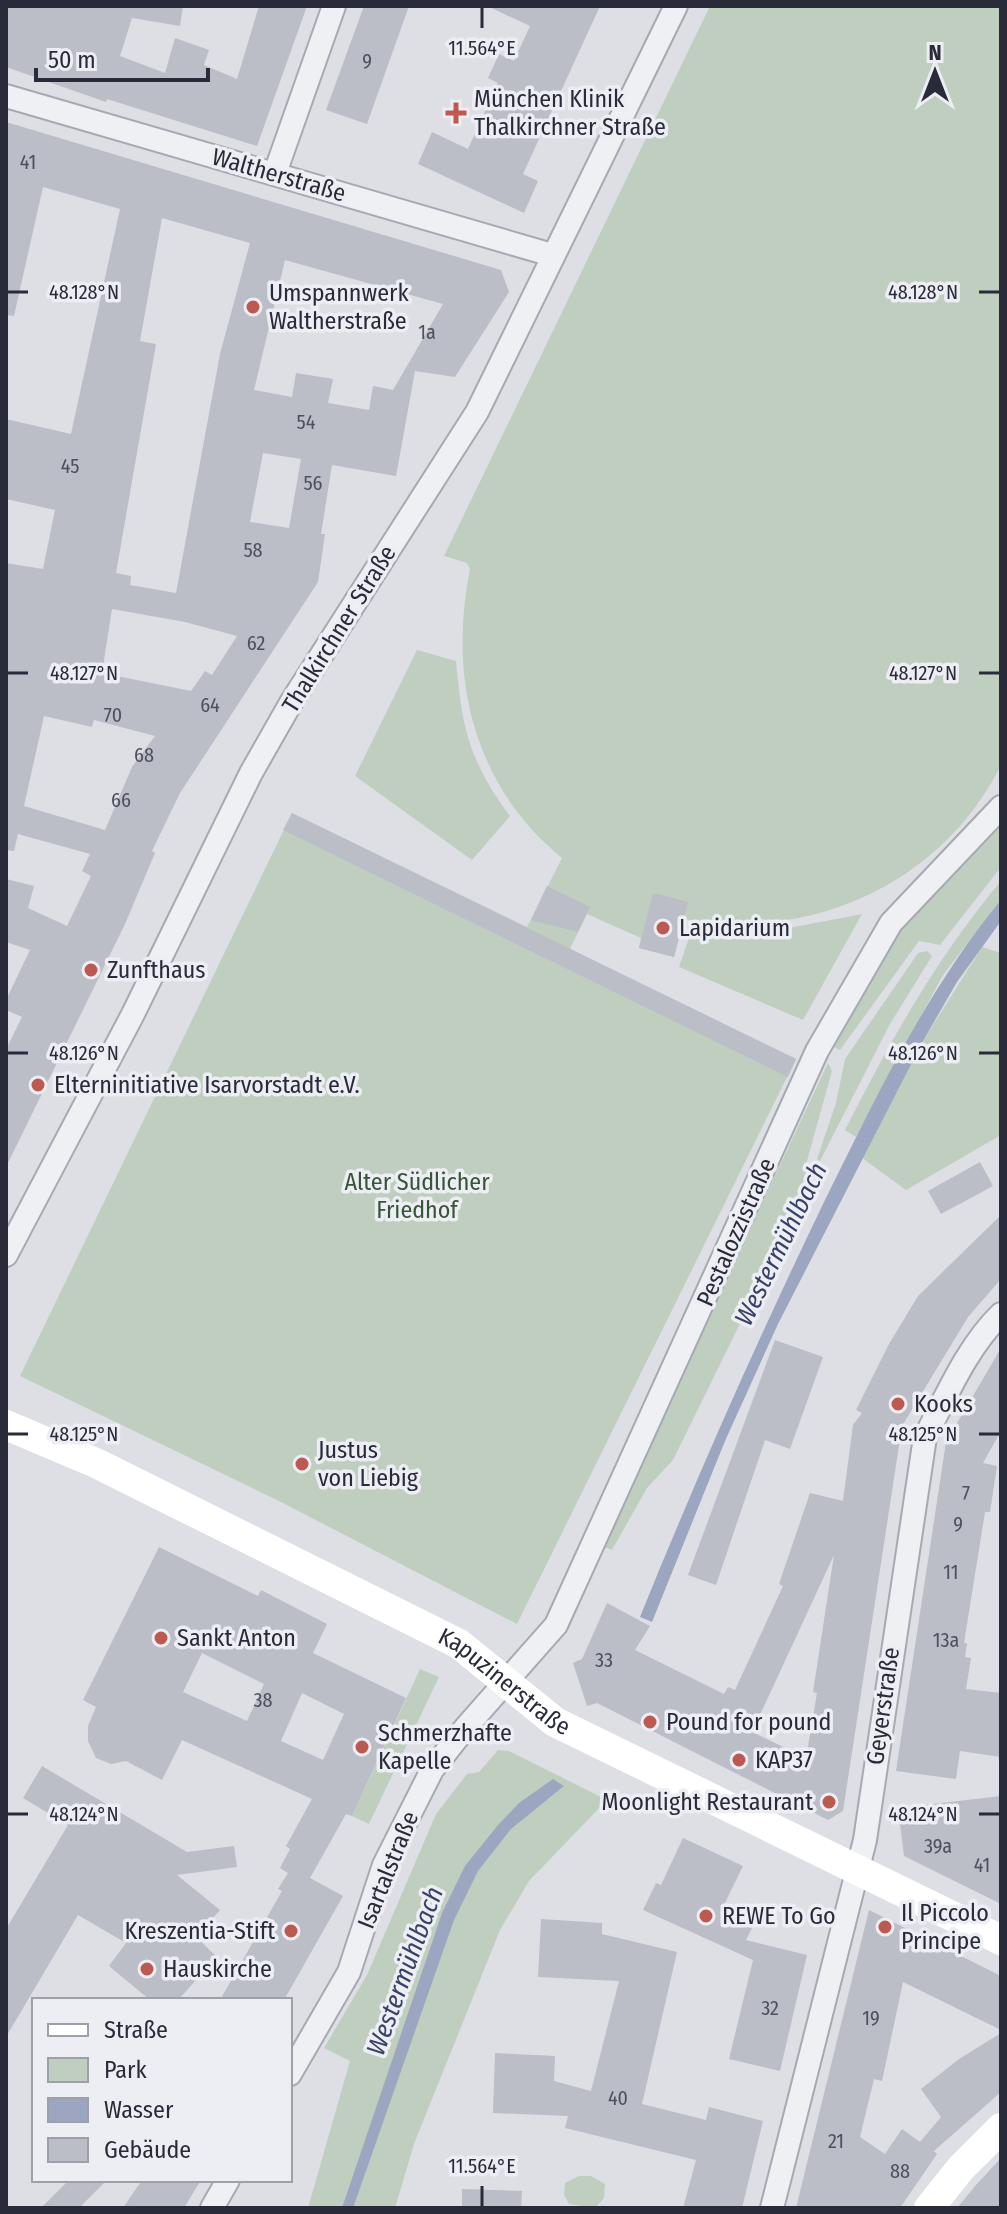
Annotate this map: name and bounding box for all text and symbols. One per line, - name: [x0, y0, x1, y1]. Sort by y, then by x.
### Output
- scale bar: [36, 32, 208, 82]
- north arrow: [895, 32, 975, 112]
- text: 11.564°E: [448, 36, 516, 60]
- text: N: [928, 39, 942, 66]
- text: 50 m: [48, 46, 96, 74]
- house number: 9: [362, 49, 372, 73]
- place label: München Klinik Thalkirchner Straße: [474, 85, 666, 141]
- marker: München Klinik Thalkirchner Straße: [445, 102, 467, 124]
- street label: Waltherstraße: [209, 143, 349, 207]
- house number: 41: [20, 150, 36, 174]
- place label: Umspannwerk Waltherstraße: [269, 279, 409, 335]
- text: 48.128°N: [49, 280, 119, 304]
- text: 48.128°N: [888, 280, 958, 304]
- marker: Umspannwerk Waltherstraße: [244, 298, 262, 316]
- house number: 1a: [418, 320, 436, 344]
- house number: 54: [297, 410, 316, 434]
- house number: 45: [61, 454, 79, 478]
- house number: 56: [303, 471, 323, 495]
- house number: 58: [243, 538, 263, 562]
- street label: Thalkirchner Straße: [276, 540, 402, 718]
- house number: 62: [247, 631, 265, 655]
- text: 48.127°N: [50, 661, 118, 685]
- text: 48.127°N: [889, 661, 957, 685]
- house number: 64: [200, 693, 220, 717]
- house number: 70: [104, 703, 122, 727]
- house number: 68: [134, 743, 154, 767]
- house number: 66: [111, 788, 131, 812]
- place label: Lapidarium: [679, 914, 790, 942]
- marker: Lapidarium: [654, 919, 672, 937]
- place label: Zunfthaus: [107, 956, 205, 984]
- marker: Zunfthaus: [82, 961, 100, 979]
- text: 48.126°N: [49, 1041, 119, 1065]
- text: 48.126°N: [888, 1041, 958, 1065]
- place label: Elterninitiative Isarvorstadt e.V.: [54, 1071, 360, 1099]
- marker: Elterninitiative Isarvorstadt e.V.: [29, 1076, 47, 1094]
- street label: Pestalozzistraße: [691, 1154, 781, 1310]
- water label: Westermühlbach: [728, 1158, 834, 1330]
- park label: Alter Südlicher Friedhof: [344, 1168, 490, 1224]
- place label: Kooks: [914, 1390, 973, 1418]
- marker: Kooks: [889, 1395, 907, 1413]
- text: 48.125°N: [49, 1422, 119, 1446]
- text: 48.125°N: [888, 1422, 958, 1446]
- place label: Justus von Liebig: [318, 1436, 419, 1492]
- marker: Justus von Liebig: [293, 1455, 311, 1473]
- house number: 7: [962, 1481, 970, 1505]
- house number: 9: [953, 1512, 963, 1536]
- house number: 11: [943, 1560, 959, 1584]
- street label: Kapuzinerstraße: [434, 1622, 575, 1741]
- place label: Sankt Anton: [177, 1624, 296, 1652]
- house number: 13a: [933, 1628, 959, 1652]
- marker: Sankt Anton: [152, 1629, 170, 1647]
- street label: Geyerstraße: [861, 1646, 905, 1766]
- house number: 33: [595, 1648, 613, 1672]
- house number: 38: [253, 1688, 273, 1712]
- place label: Pound for pound: [666, 1708, 831, 1736]
- marker: Pound for pound: [641, 1713, 659, 1731]
- place label: Schmerzhafte Kapelle: [378, 1719, 512, 1775]
- marker: Schmerzhafte Kapelle: [353, 1738, 371, 1756]
- place label: KAP37: [755, 1746, 813, 1774]
- marker: KAP37: [730, 1751, 748, 1769]
- place label: Moonlight Restaurant: [602, 1788, 813, 1816]
- marker: Moonlight Restaurant: [820, 1793, 838, 1811]
- text: 48.124°N: [49, 1802, 119, 1826]
- text: 48.124°N: [888, 1802, 958, 1826]
- street label: Isartalstraße: [352, 1807, 424, 1933]
- house number: 39a: [924, 1834, 952, 1858]
- house number: 41: [974, 1853, 990, 1877]
- water label: Westermühlbach: [360, 1882, 450, 2060]
- place label: Il Piccolo Principe: [901, 1899, 989, 1955]
- place label: REWE To Go: [722, 1902, 836, 1930]
- marker: REWE To Go: [697, 1907, 715, 1925]
- place label: Kreszentia-Stift: [124, 1917, 275, 1945]
- marker: Il Piccolo Principe: [876, 1918, 894, 1936]
- marker: Kreszentia-Stift: [282, 1922, 300, 1940]
- place label: Hauskirche: [163, 1955, 272, 1983]
- marker: Hauskirche: [138, 1960, 156, 1978]
- house number: 32: [761, 1996, 779, 2020]
- legend: [32, 1998, 292, 2182]
- house number: 19: [862, 2006, 880, 2030]
- text: Straße: [104, 2016, 168, 2044]
- text: Park: [104, 2056, 147, 2084]
- house number: 40: [608, 2086, 628, 2110]
- text: Wasser: [104, 2096, 174, 2124]
- house number: 21: [828, 2129, 844, 2153]
- text: Gebäude: [104, 2136, 191, 2164]
- text: 11.564°E: [448, 2154, 516, 2178]
- house number: 88: [890, 2159, 910, 2183]

